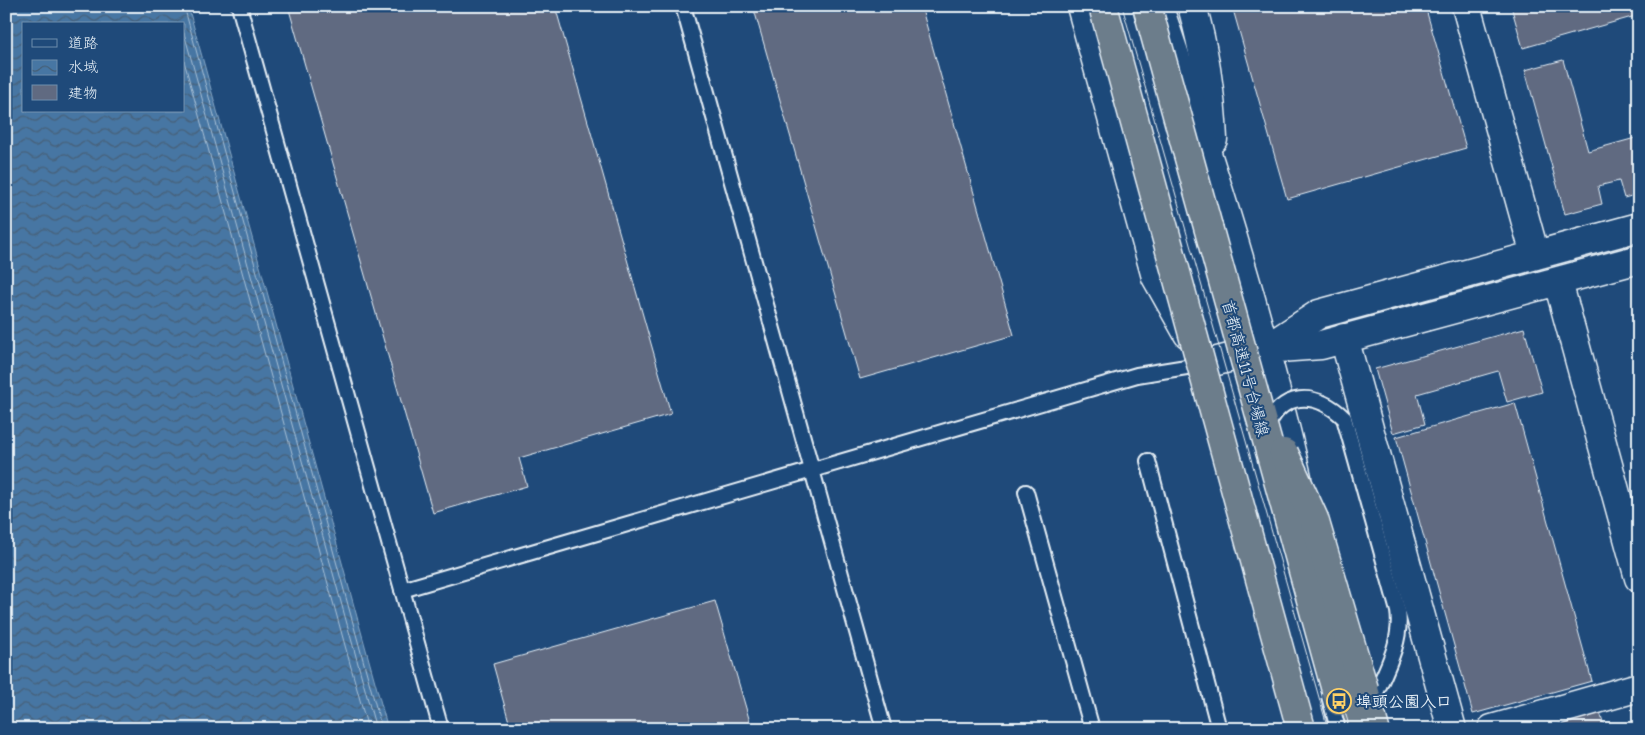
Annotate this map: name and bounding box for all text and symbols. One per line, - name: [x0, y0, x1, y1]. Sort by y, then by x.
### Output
- legend: [22, 22, 185, 112]
- text: 道路: [68, 34, 98, 52]
- text: 水域: [68, 58, 98, 76]
- text: 建物: [68, 84, 98, 102]
- street label: 首都高速11号台場線: [1218, 298, 1272, 439]
- bus stop icon: 埠頭公園入口: [1326, 688, 1352, 714]
- place label: 埠頭公園入口: [1356, 693, 1452, 711]

